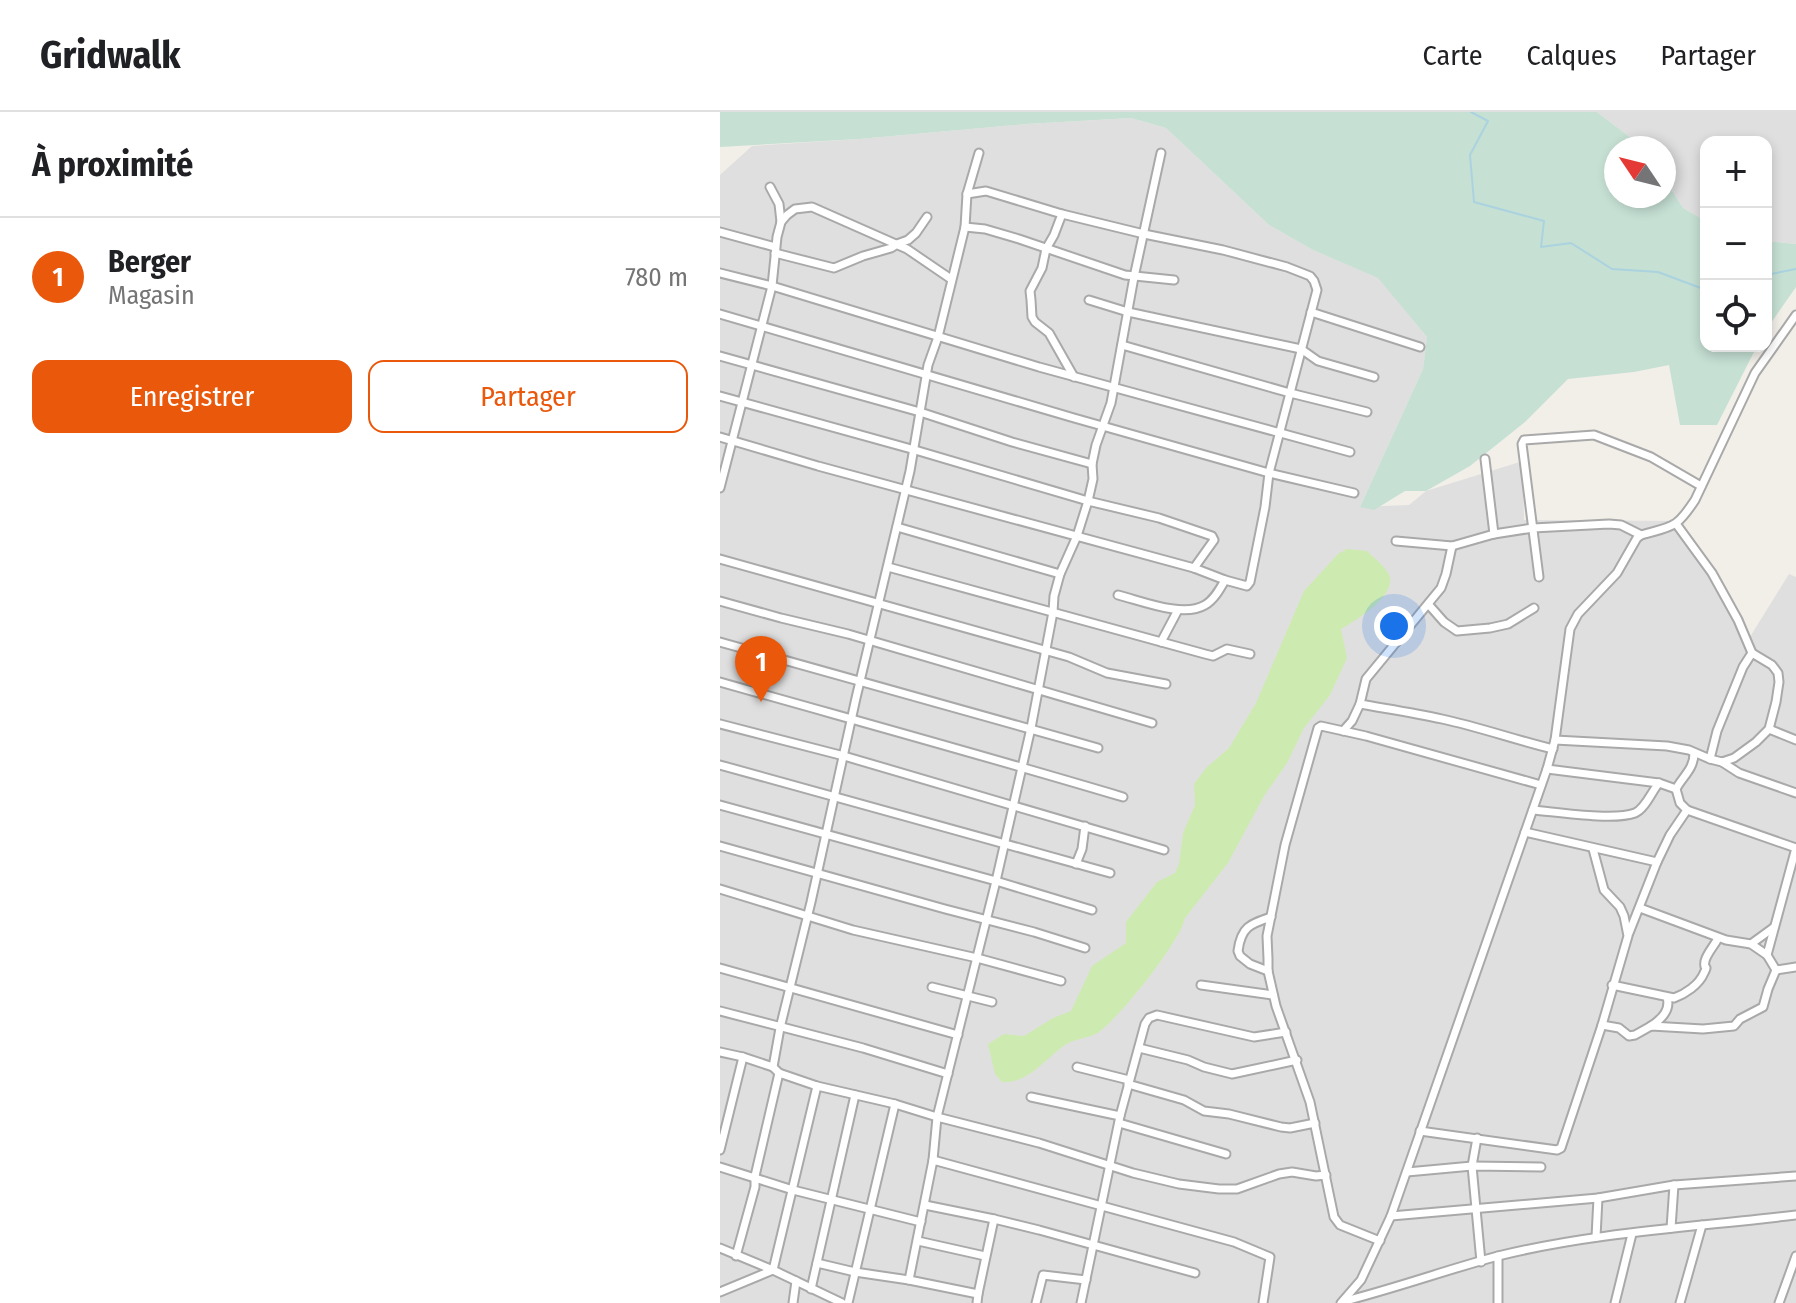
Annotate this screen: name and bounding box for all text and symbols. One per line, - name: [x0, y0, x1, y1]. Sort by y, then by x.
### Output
- text: Gridwalk: [40, 32, 181, 78]
- text: Carte: [1423, 39, 1483, 72]
- text: Calques: [1527, 39, 1617, 72]
- text: Partager: [1661, 39, 1756, 72]
- north arrow: [1604, 136, 1676, 208]
- map controls: [1700, 136, 1772, 352]
- button: +: [1700, 136, 1772, 208]
- text: À proximité: [32, 144, 193, 185]
- button: −: [1700, 208, 1772, 280]
- text: Berger: [108, 244, 191, 280]
- text: 1: [53, 262, 64, 293]
- text: 780 m: [625, 262, 688, 293]
- text: Magasin: [108, 280, 195, 311]
- button: locate: [1700, 280, 1772, 352]
- button: Enregistrer: [32, 360, 352, 433]
- button: Partager: [368, 360, 688, 433]
- your location: [1374, 606, 1414, 646]
- pin: 1: [735, 636, 787, 702]

